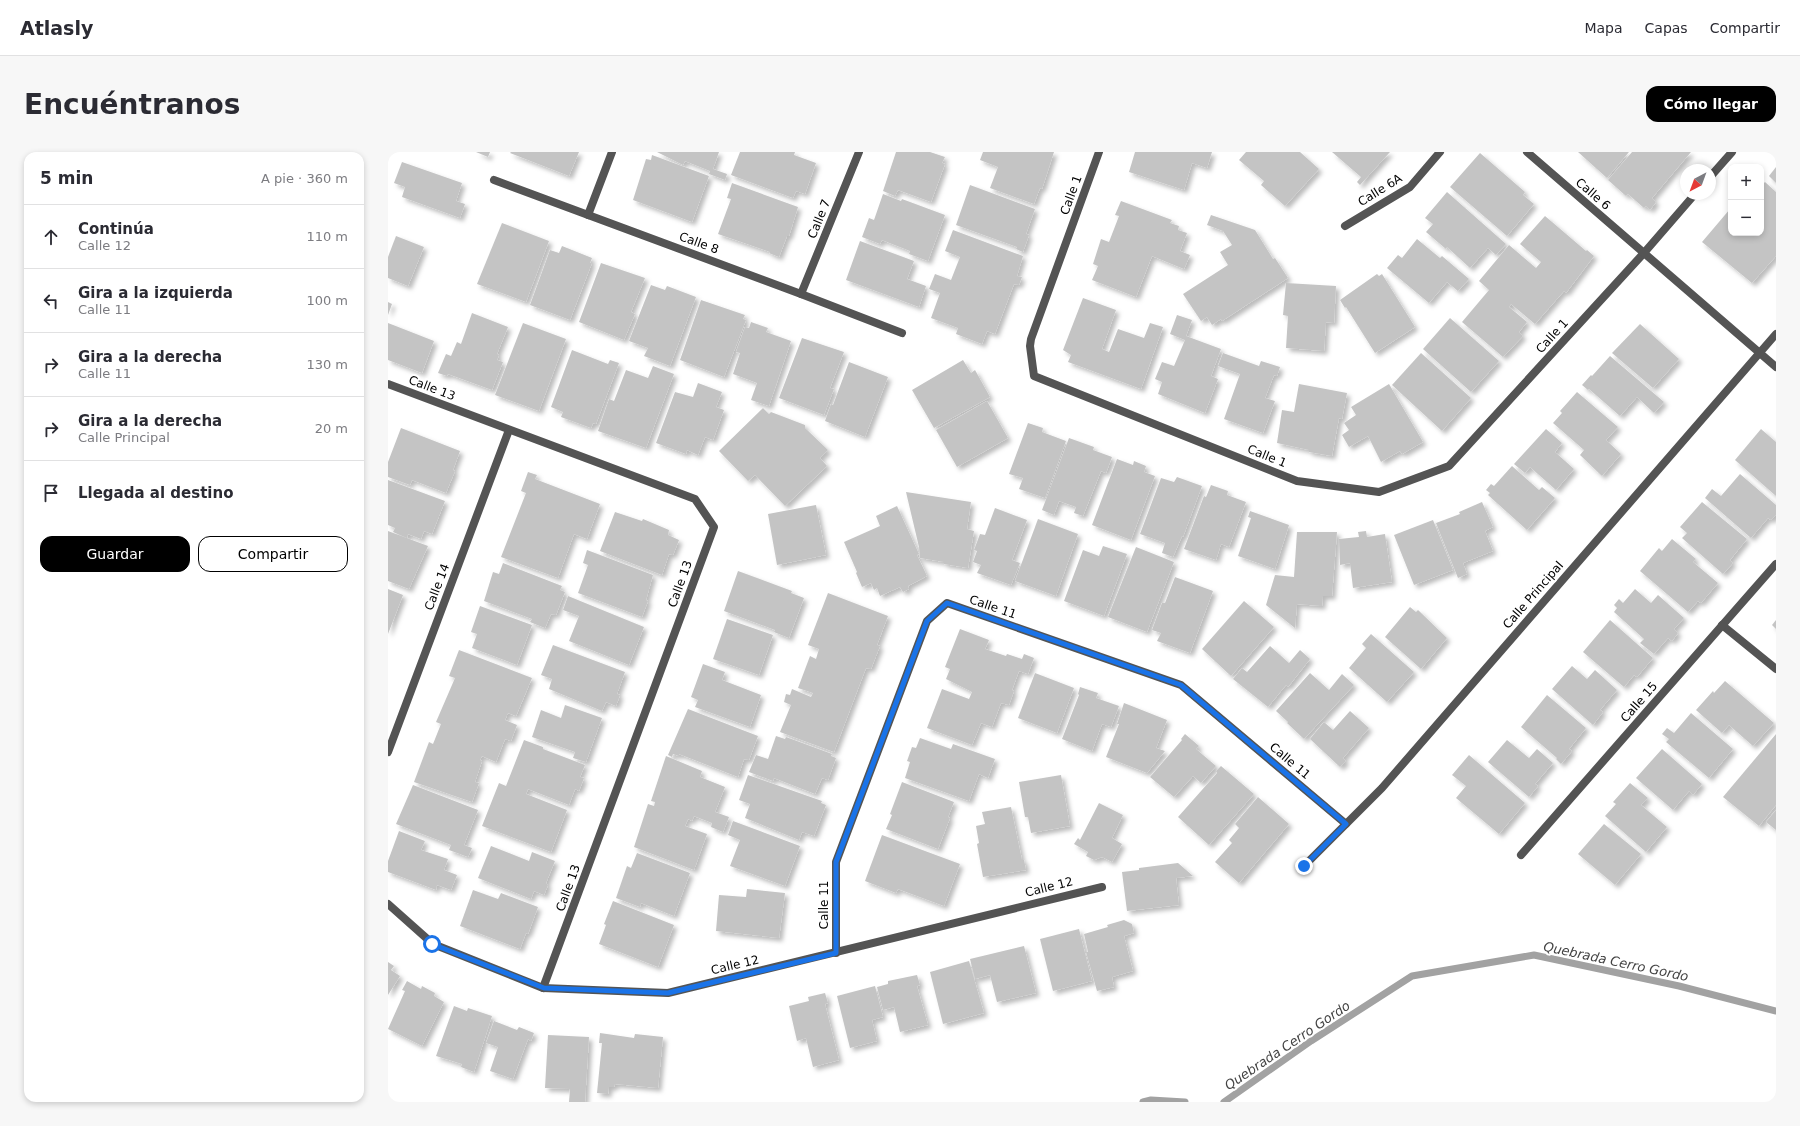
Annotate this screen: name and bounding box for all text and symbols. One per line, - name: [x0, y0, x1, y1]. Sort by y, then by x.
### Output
- text: Atlasly: [20, 17, 93, 39]
- text: Mapa: [1584, 20, 1623, 36]
- text: Capas: [1645, 20, 1688, 36]
- text: Compartir: [1710, 20, 1780, 36]
- button: Cómo llegar: [1646, 86, 1776, 122]
- text: Encuéntranos: [24, 88, 240, 121]
- north arrow: [1680, 164, 1716, 200]
- map controls: [1728, 164, 1764, 236]
- button: +: [1728, 164, 1764, 200]
- text: 5 min: [40, 168, 93, 188]
- text: A pie · 360 m: [261, 171, 348, 186]
- street label: Calle 6A: [1355, 171, 1405, 209]
- street label: Calle 1: [1057, 173, 1085, 217]
- street label: Calle 6: [1573, 175, 1613, 213]
- street label: Calle 7: [805, 197, 833, 241]
- button: −: [1728, 200, 1764, 236]
- text: Continúa: [78, 220, 154, 238]
- icon: ahead: [40, 226, 62, 248]
- text: 110 m: [306, 229, 348, 244]
- street label: Calle 8: [677, 229, 721, 257]
- text: Calle 12: [78, 238, 131, 253]
- text: Gira a la izquierda: [78, 284, 233, 302]
- icon: left: [40, 290, 62, 312]
- text: 100 m: [306, 293, 348, 308]
- text: Calle 11: [78, 302, 131, 317]
- street label: Calle 1: [1533, 316, 1571, 356]
- text: Gira a la derecha: [78, 348, 222, 366]
- icon: right: [40, 354, 62, 376]
- text: 130 m: [306, 357, 348, 372]
- text: Calle 11: [78, 366, 131, 381]
- street label: Calle 13: [407, 373, 457, 403]
- text: Gira a la derecha: [78, 412, 222, 430]
- icon: right: [40, 418, 62, 440]
- text: 20 m: [315, 421, 348, 436]
- text: Calle Principal: [78, 430, 170, 445]
- street label: Calle 1: [1245, 442, 1289, 470]
- icon: arrive: [40, 482, 62, 504]
- text: Llegada al destino: [78, 484, 233, 502]
- button: Guardar: [40, 536, 190, 572]
- button: Compartir: [198, 536, 348, 572]
- street label: Calle Principal: [1500, 558, 1566, 632]
- street label: Calle 13: [665, 559, 695, 609]
- street label: Calle 14: [422, 562, 452, 612]
- street label: Calle 11: [968, 592, 1018, 622]
- street label: Calle 15: [1618, 679, 1660, 725]
- street label: Calle 11: [1267, 740, 1313, 782]
- route end: [1295, 857, 1313, 875]
- street label: Calle 13: [553, 863, 583, 913]
- street label: Calle 12: [1024, 874, 1074, 900]
- street label: Calle 11: [817, 881, 831, 929]
- route start: [423, 935, 441, 953]
- water label: Quebrada Cerro Gordo: [1542, 939, 1690, 984]
- street label: Calle 12: [710, 953, 760, 977]
- water label: Quebrada Cerro Gordo: [1222, 998, 1353, 1093]

